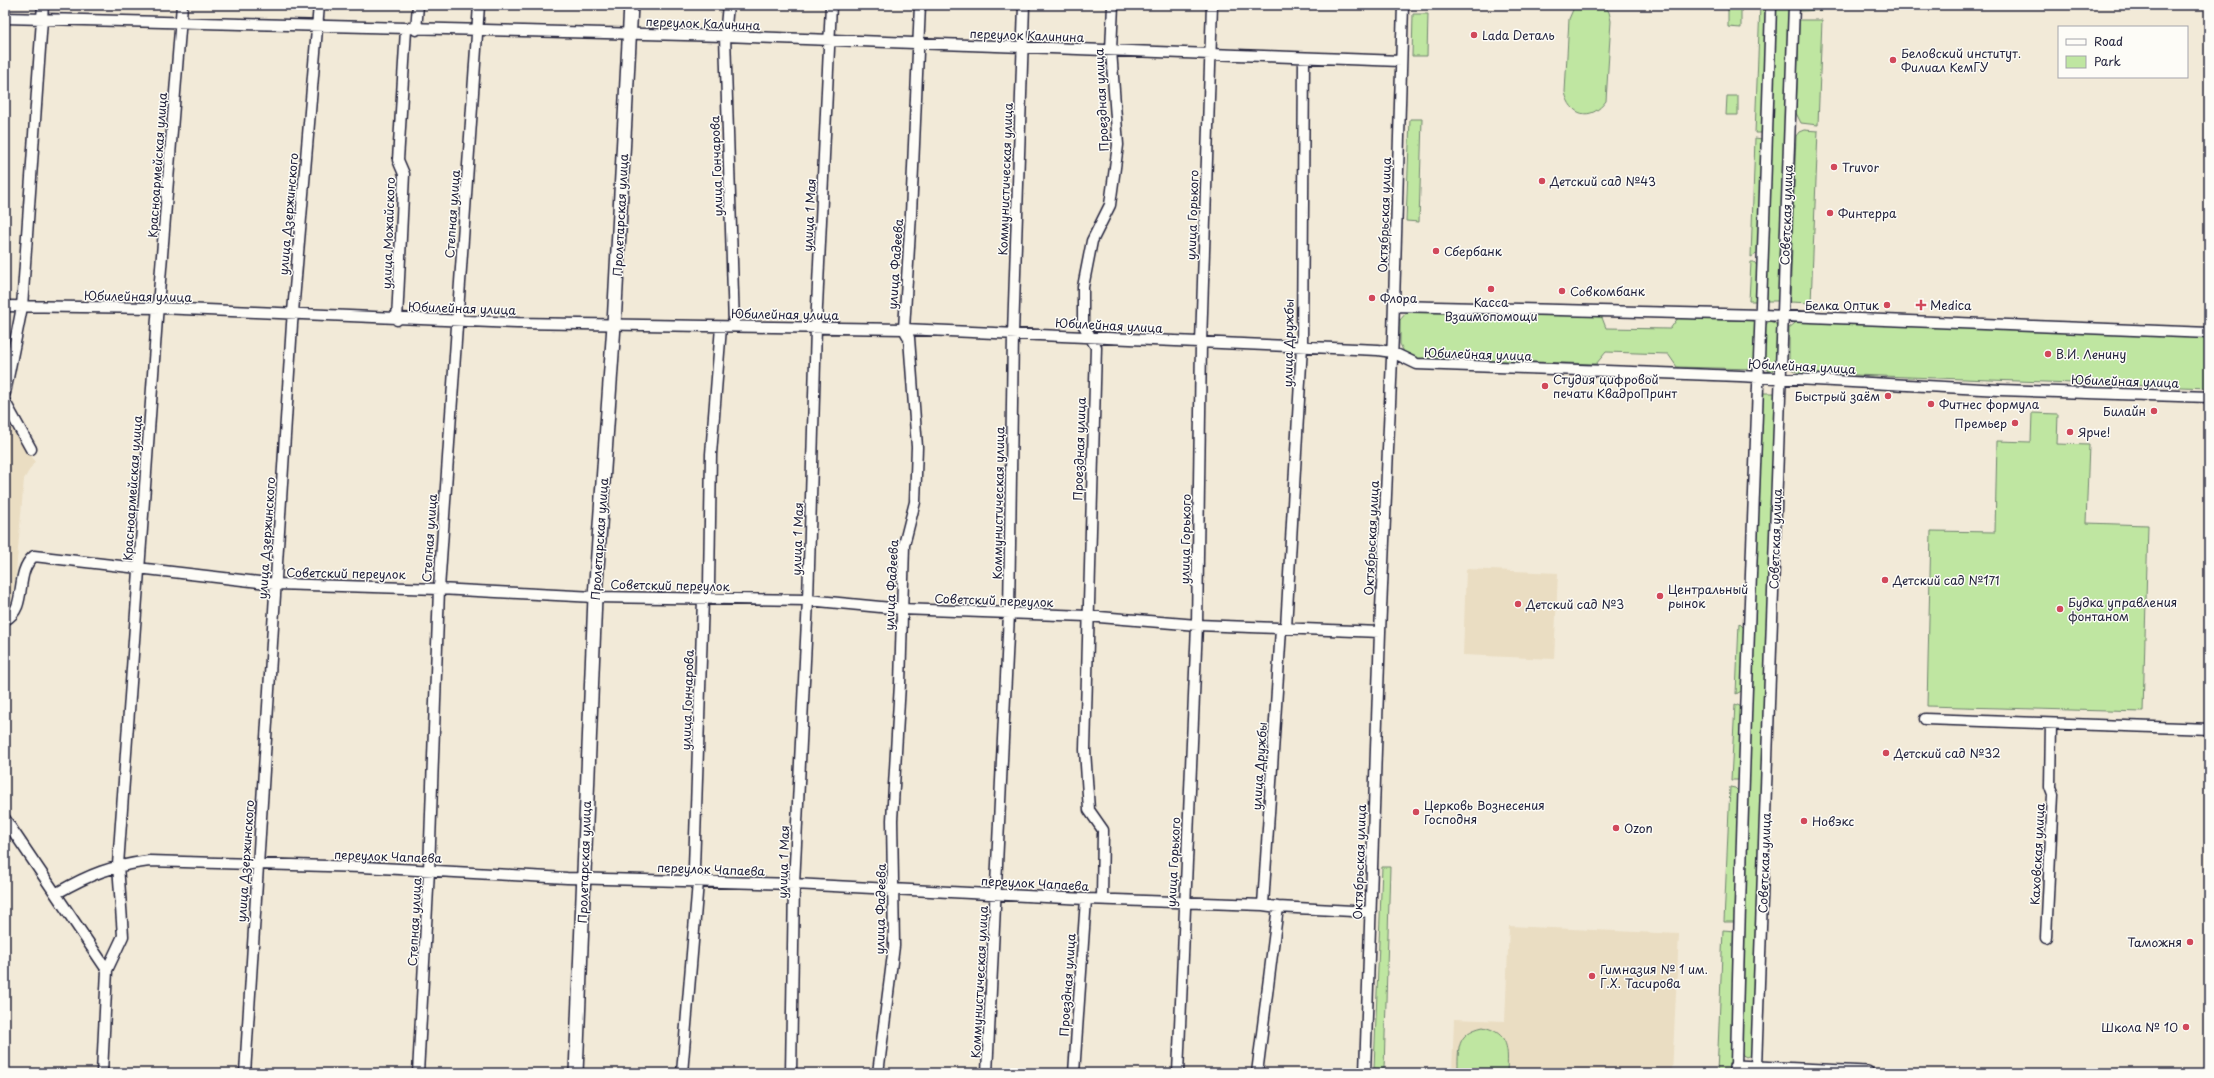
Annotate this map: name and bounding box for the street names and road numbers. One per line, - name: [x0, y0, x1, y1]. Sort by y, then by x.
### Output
- street label: переулок Калинина: [645, 12, 761, 34]
- street label: переулок Калинина: [969, 24, 1085, 46]
- street label: Проездная улица: [1089, 48, 1113, 152]
- street label: Красноармейская улица: [143, 91, 171, 238]
- street label: Коммунистическая улица: [993, 102, 1017, 256]
- street label: улица Гончарова: [705, 115, 727, 217]
- street label: улица Дзержинского: [274, 152, 302, 276]
- street label: Пролетарская улица: [608, 153, 632, 277]
- street label: Октябрьская улица: [1373, 157, 1395, 273]
- street label: Советская улица: [1775, 164, 1797, 266]
- street label: Степная улица: [440, 169, 464, 259]
- street label: улица Горького: [1181, 169, 1203, 260]
- street label: улица Можайского: [377, 177, 399, 289]
- street label: улица 1 Мая: [798, 178, 820, 252]
- street label: улица Фадеева: [883, 217, 907, 310]
- street label: Юбилейная улица: [84, 286, 192, 306]
- street label: Юбилейная улица: [408, 297, 517, 319]
- street label: улица Дружбы: [1278, 299, 1298, 387]
- street label: Юбилейная улица: [731, 304, 839, 324]
- street label: Юбилейная улица: [1055, 313, 1164, 337]
- street label: Юбилейная улица: [1424, 343, 1533, 365]
- street label: Юбилейная улица: [1748, 354, 1857, 378]
- street label: Юбилейная улица: [2071, 370, 2180, 392]
- street label: Проездная улица: [1068, 397, 1090, 501]
- street label: Красноармейская улица: [118, 414, 146, 561]
- street label: Коммунистическая улица: [988, 426, 1008, 579]
- street label: улица Дзержинского: [253, 476, 279, 600]
- street label: Пролетарская улица: [586, 477, 612, 601]
- street label: Октябрьская улица: [1359, 479, 1383, 596]
- street label: Советская улица: [1764, 488, 1786, 590]
- street label: Степная улица: [417, 493, 441, 583]
- street label: улица Горького: [1175, 493, 1195, 584]
- street label: улица 1 Мая: [787, 502, 807, 576]
- street label: улица Фадеева: [880, 539, 902, 631]
- street label: Советский переулок: [286, 563, 407, 583]
- street label: Советский переулок: [610, 575, 731, 595]
- street label: Советский переулок: [934, 589, 1055, 611]
- street label: улица Гончарова: [676, 649, 698, 751]
- street label: улица Дружбы: [1247, 721, 1271, 811]
- street label: улица Дзержинского: [232, 799, 258, 923]
- street label: Пролетарская улица: [573, 800, 595, 924]
- street label: Каховская улица: [2025, 802, 2049, 905]
- street label: Октябрьская улица: [1348, 804, 1370, 920]
- street label: Советская улица: [1753, 812, 1775, 914]
- street label: улица Горького: [1162, 816, 1184, 908]
- street label: улица 1 Мая: [773, 825, 793, 899]
- street label: переулок Чапаева: [334, 845, 443, 867]
- street label: переулок Чапаева: [657, 858, 766, 880]
- street label: улица Фадеева: [870, 863, 890, 955]
- street label: переулок Чапаева: [981, 871, 1090, 895]
- street label: Степная улица: [403, 877, 425, 967]
- street label: Коммунистическая улица: [966, 905, 992, 1059]
- street label: Проездная улица: [1054, 932, 1080, 1037]

